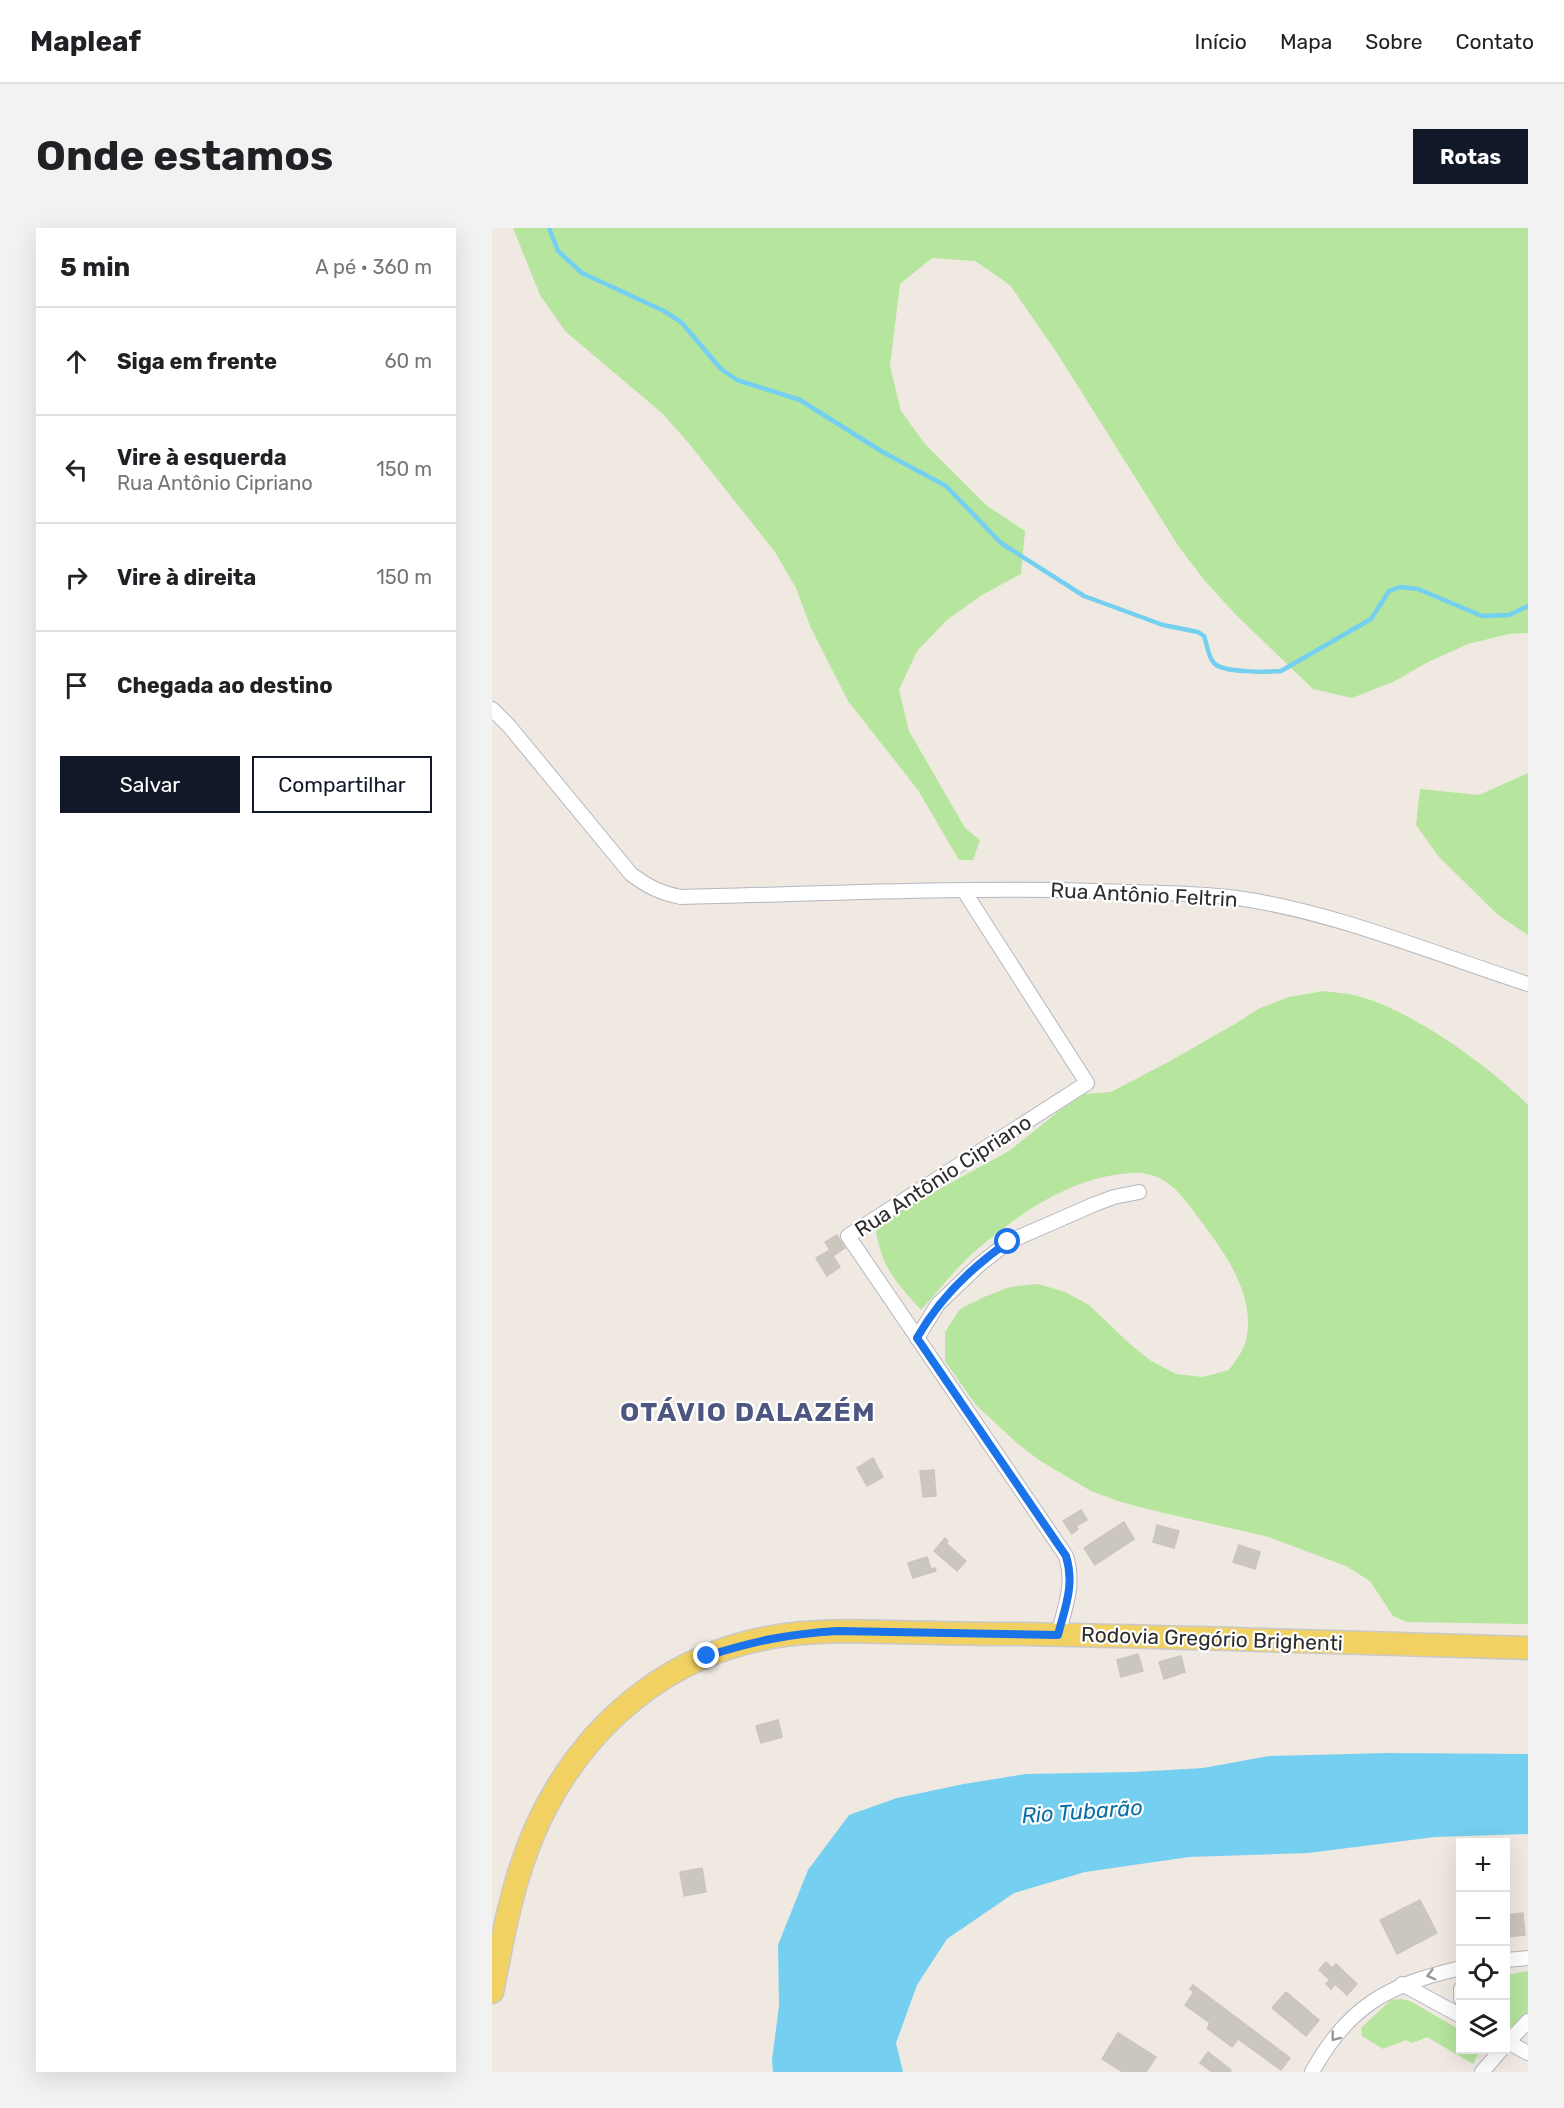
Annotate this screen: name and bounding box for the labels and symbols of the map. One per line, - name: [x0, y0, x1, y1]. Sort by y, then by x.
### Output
- street label: Rua Antônio Feltrin: [1050, 877, 1238, 912]
- street label: Rua Antônio Cipriano: [850, 1109, 1036, 1242]
- route start: [994, 1228, 1020, 1254]
- district label: OTÁVIO DALAZÉM: [620, 1396, 876, 1428]
- street label: Rodovia Gregório Brighenti: [1081, 1621, 1343, 1656]
- route end: [693, 1642, 719, 1668]
- water label: Rio Tubarão: [1020, 1794, 1144, 1829]
- one-way arrow: [1426, 1968, 1437, 1980]
- one-way arrow: [1332, 2030, 1343, 2041]

